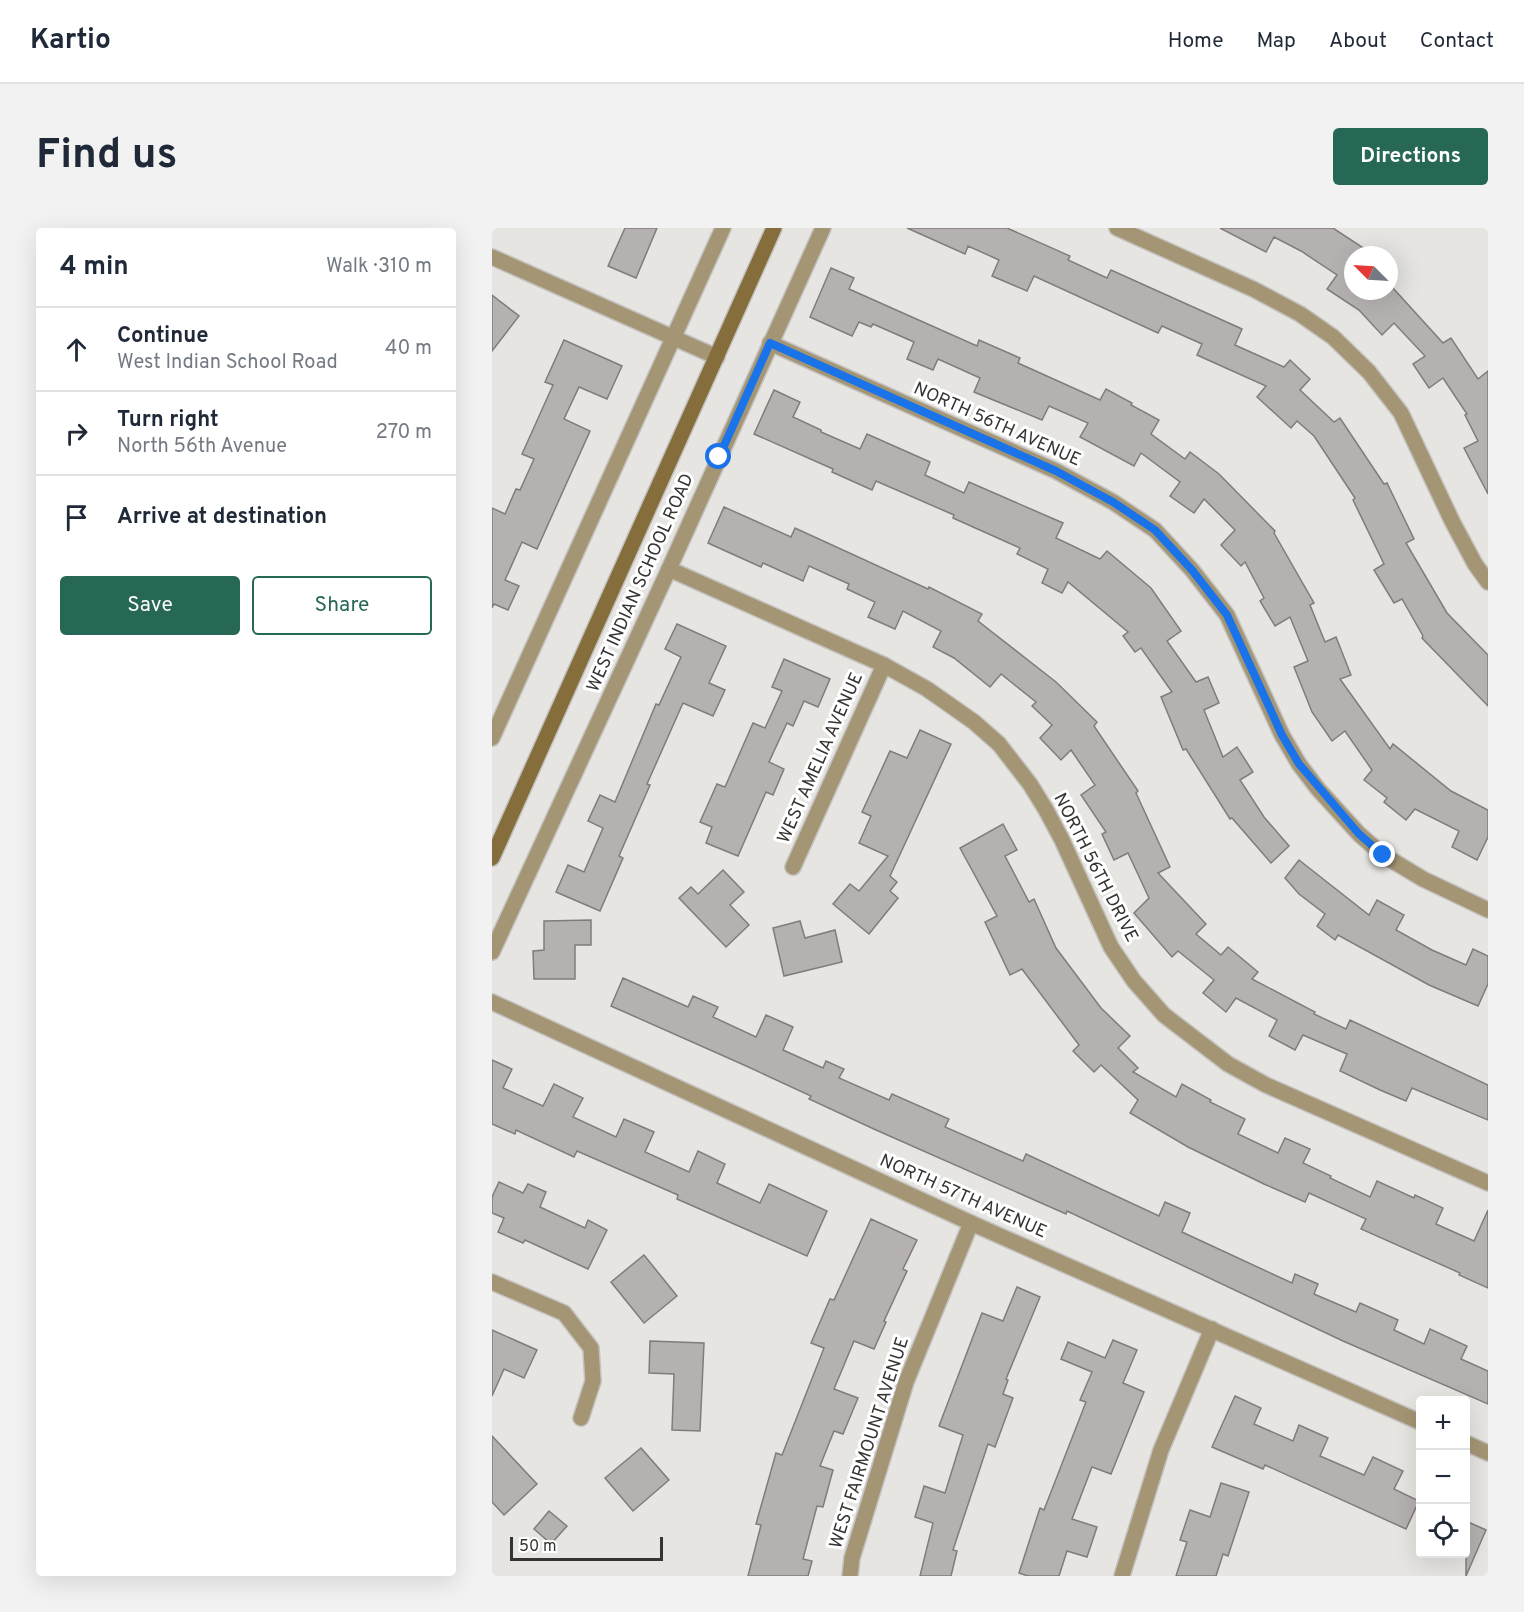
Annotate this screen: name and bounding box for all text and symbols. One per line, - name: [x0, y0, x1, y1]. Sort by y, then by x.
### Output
- text: Kartio: [30, 23, 111, 59]
- text: Home: [1168, 28, 1224, 55]
- text: Map: [1257, 28, 1296, 55]
- text: About: [1329, 28, 1387, 55]
- text: Contact: [1420, 28, 1494, 55]
- button: Directions: [1333, 128, 1488, 185]
- text: Find us: [36, 130, 177, 183]
- north arrow: [1344, 246, 1398, 300]
- text: 4 min: [60, 251, 129, 284]
- text: Walk · 310 m: [326, 254, 432, 280]
- text: Continue: [117, 323, 208, 350]
- icon: ahead: [60, 333, 93, 366]
- text: 40 m: [385, 336, 432, 362]
- text: West Indian School Road: [117, 350, 338, 376]
- street label: NORTH 56TH AVENUE: [910, 378, 1084, 472]
- text: Turn right: [117, 407, 219, 434]
- icon: right: [60, 417, 93, 450]
- text: 270 m: [376, 420, 432, 446]
- text: North 56th Avenue: [117, 434, 287, 460]
- route start: [705, 443, 731, 469]
- street label: WEST INDIAN SCHOOL ROAD: [582, 470, 700, 696]
- icon: arrive: [60, 501, 93, 534]
- text: Arrive at destination: [117, 504, 327, 531]
- button: Save: [60, 576, 240, 635]
- button: Share: [252, 576, 432, 635]
- street label: WEST AMELIA AVENUE: [773, 669, 869, 847]
- street label: NORTH 56TH DRIVE: [1047, 790, 1143, 946]
- route end: [1369, 841, 1395, 867]
- street label: NORTH 57TH AVENUE: [876, 1150, 1050, 1244]
- street label: WEST FAIRMOUNT AVENUE: [825, 1334, 915, 1552]
- map controls: [1416, 1396, 1470, 1558]
- button: +: [1416, 1396, 1470, 1450]
- button: −: [1416, 1450, 1470, 1504]
- button: locate: [1416, 1504, 1470, 1558]
- scale bar: [510, 1534, 663, 1562]
- text: 50 m: [519, 1537, 557, 1557]

